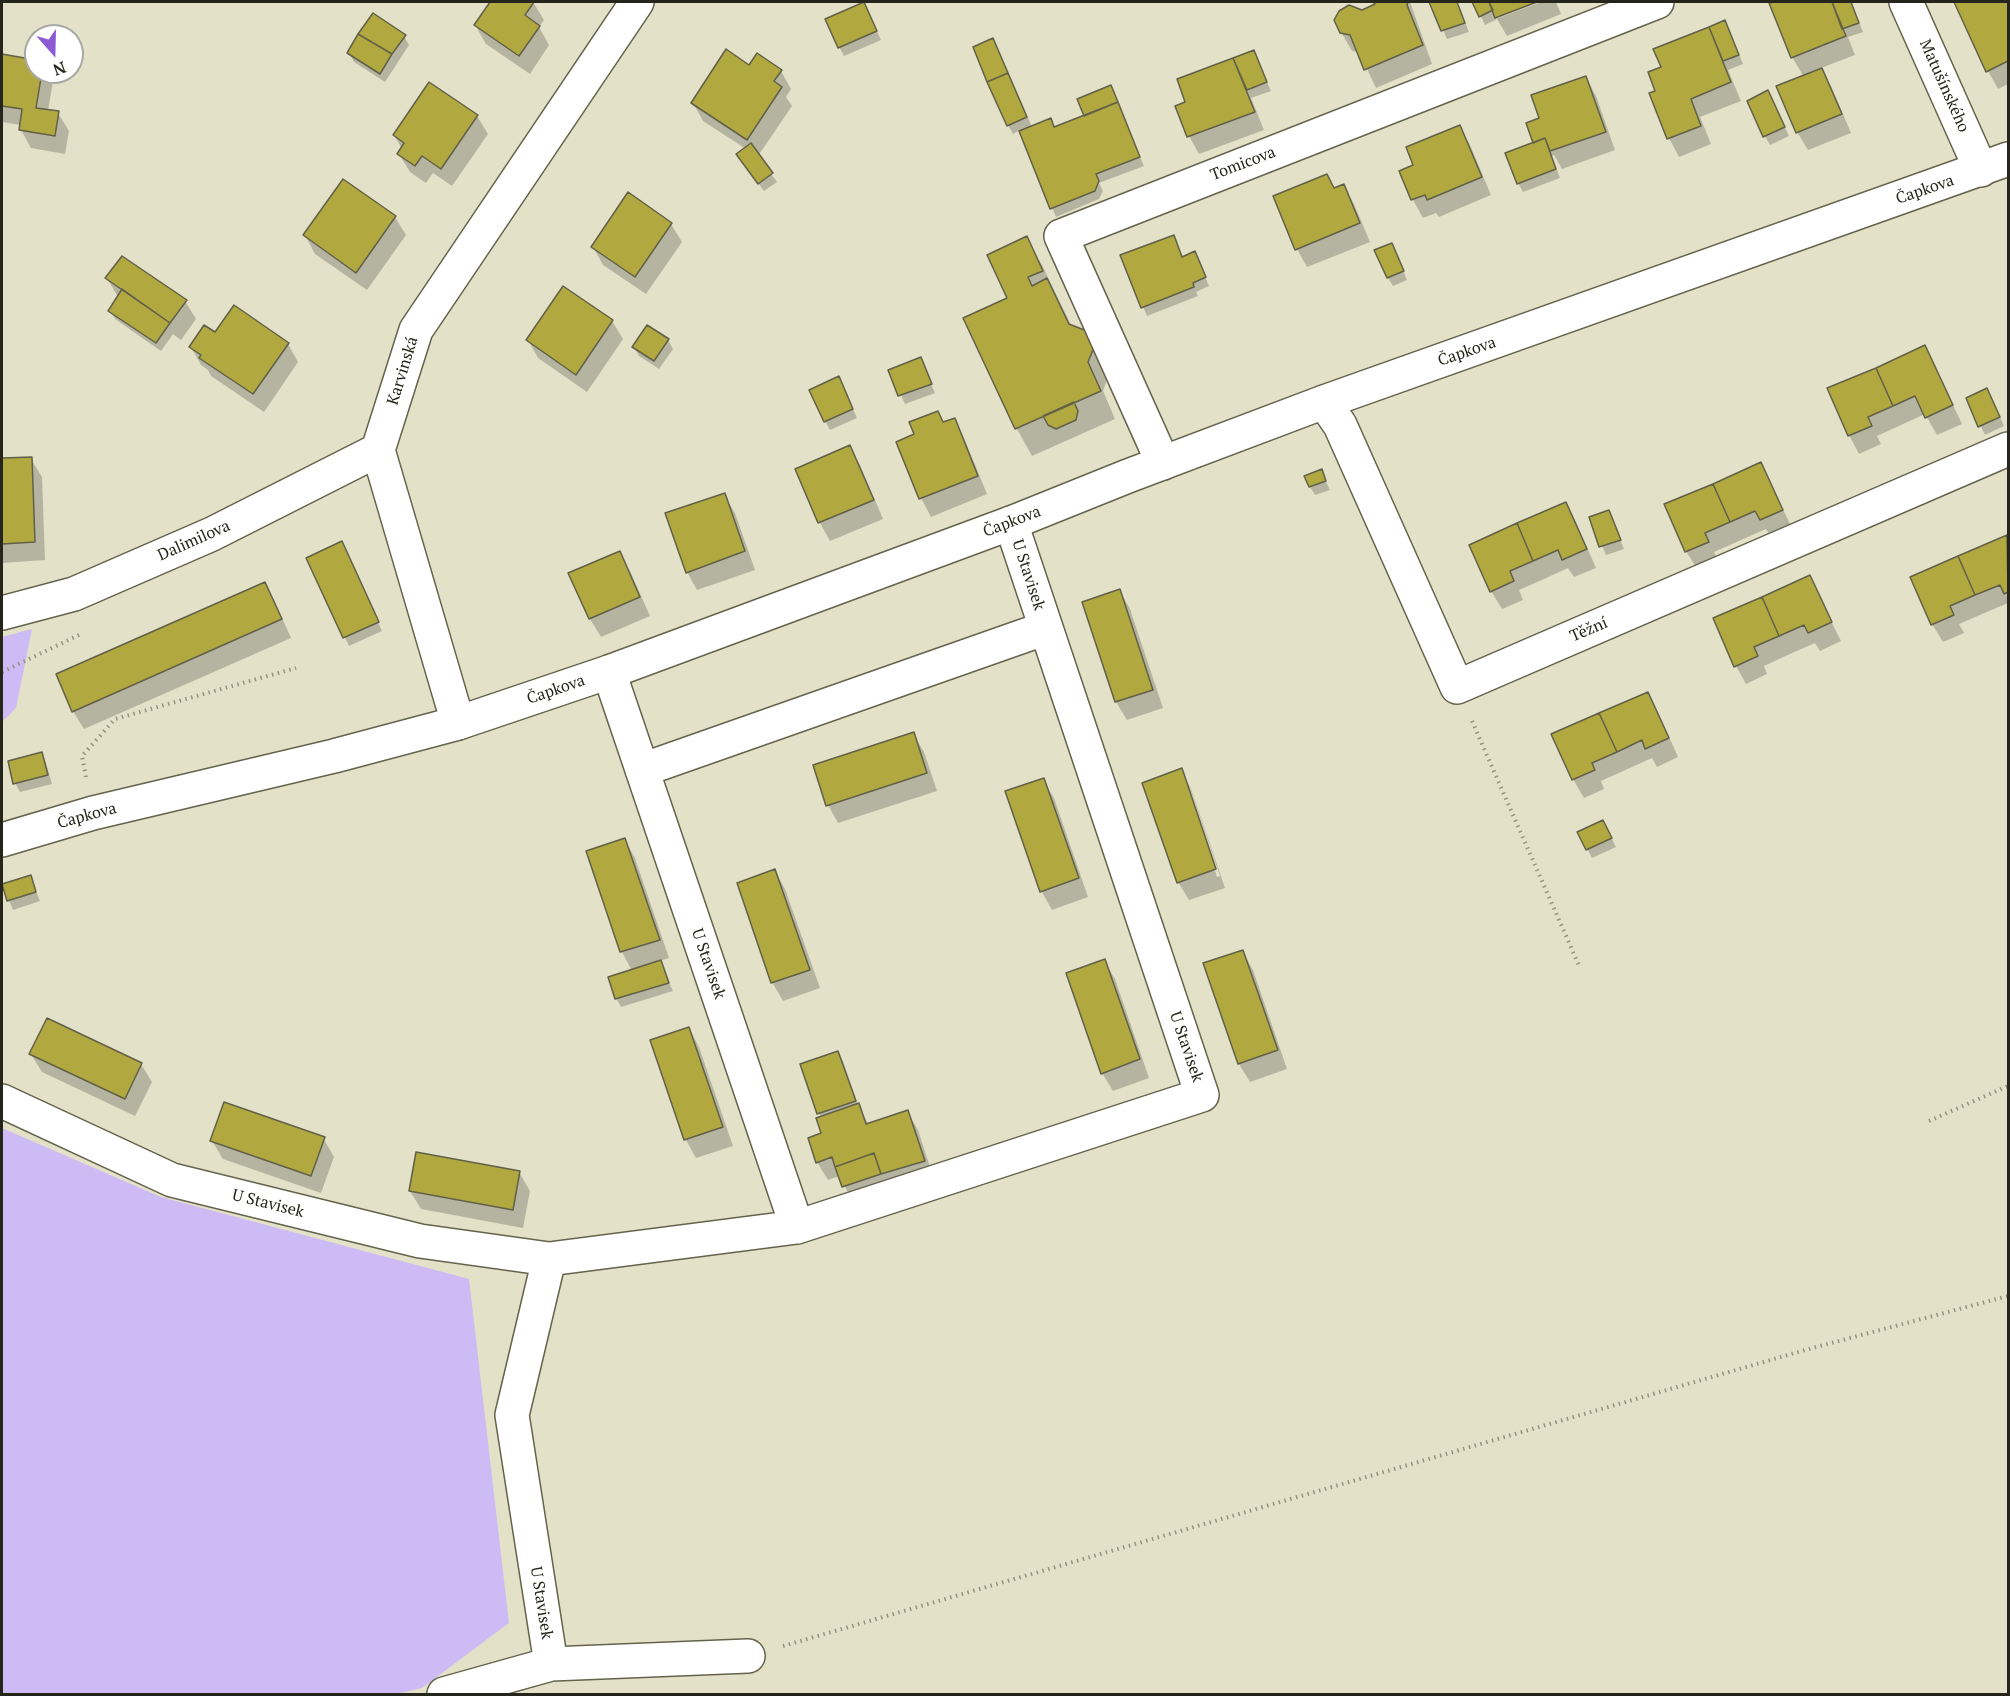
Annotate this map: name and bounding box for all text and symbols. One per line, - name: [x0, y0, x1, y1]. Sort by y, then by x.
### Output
- north arrow: [24, 24, 84, 84]
- street label: Matušínského: [1915, 37, 1973, 135]
- text: N: [50, 57, 69, 81]
- street label: Tomicova: [1208, 143, 1278, 185]
- street label: Čapkova: [1893, 171, 1957, 209]
- street label: Čapkova: [1435, 333, 1499, 371]
- street label: Karvinská: [384, 334, 422, 408]
- street label: Čapkova: [980, 502, 1044, 542]
- street label: Dalimilova: [155, 517, 233, 565]
- street label: U Stavisek: [1008, 537, 1048, 613]
- street label: Těžní: [1567, 614, 1611, 646]
- street label: Čapkova: [524, 671, 588, 709]
- street label: Čapkova: [55, 799, 119, 833]
- street label: U Stavisek: [687, 926, 729, 1002]
- street label: U Stavisek: [1165, 1009, 1207, 1085]
- street label: U Stavisek: [230, 1186, 306, 1222]
- street label: U Stavisek: [526, 1565, 556, 1641]

